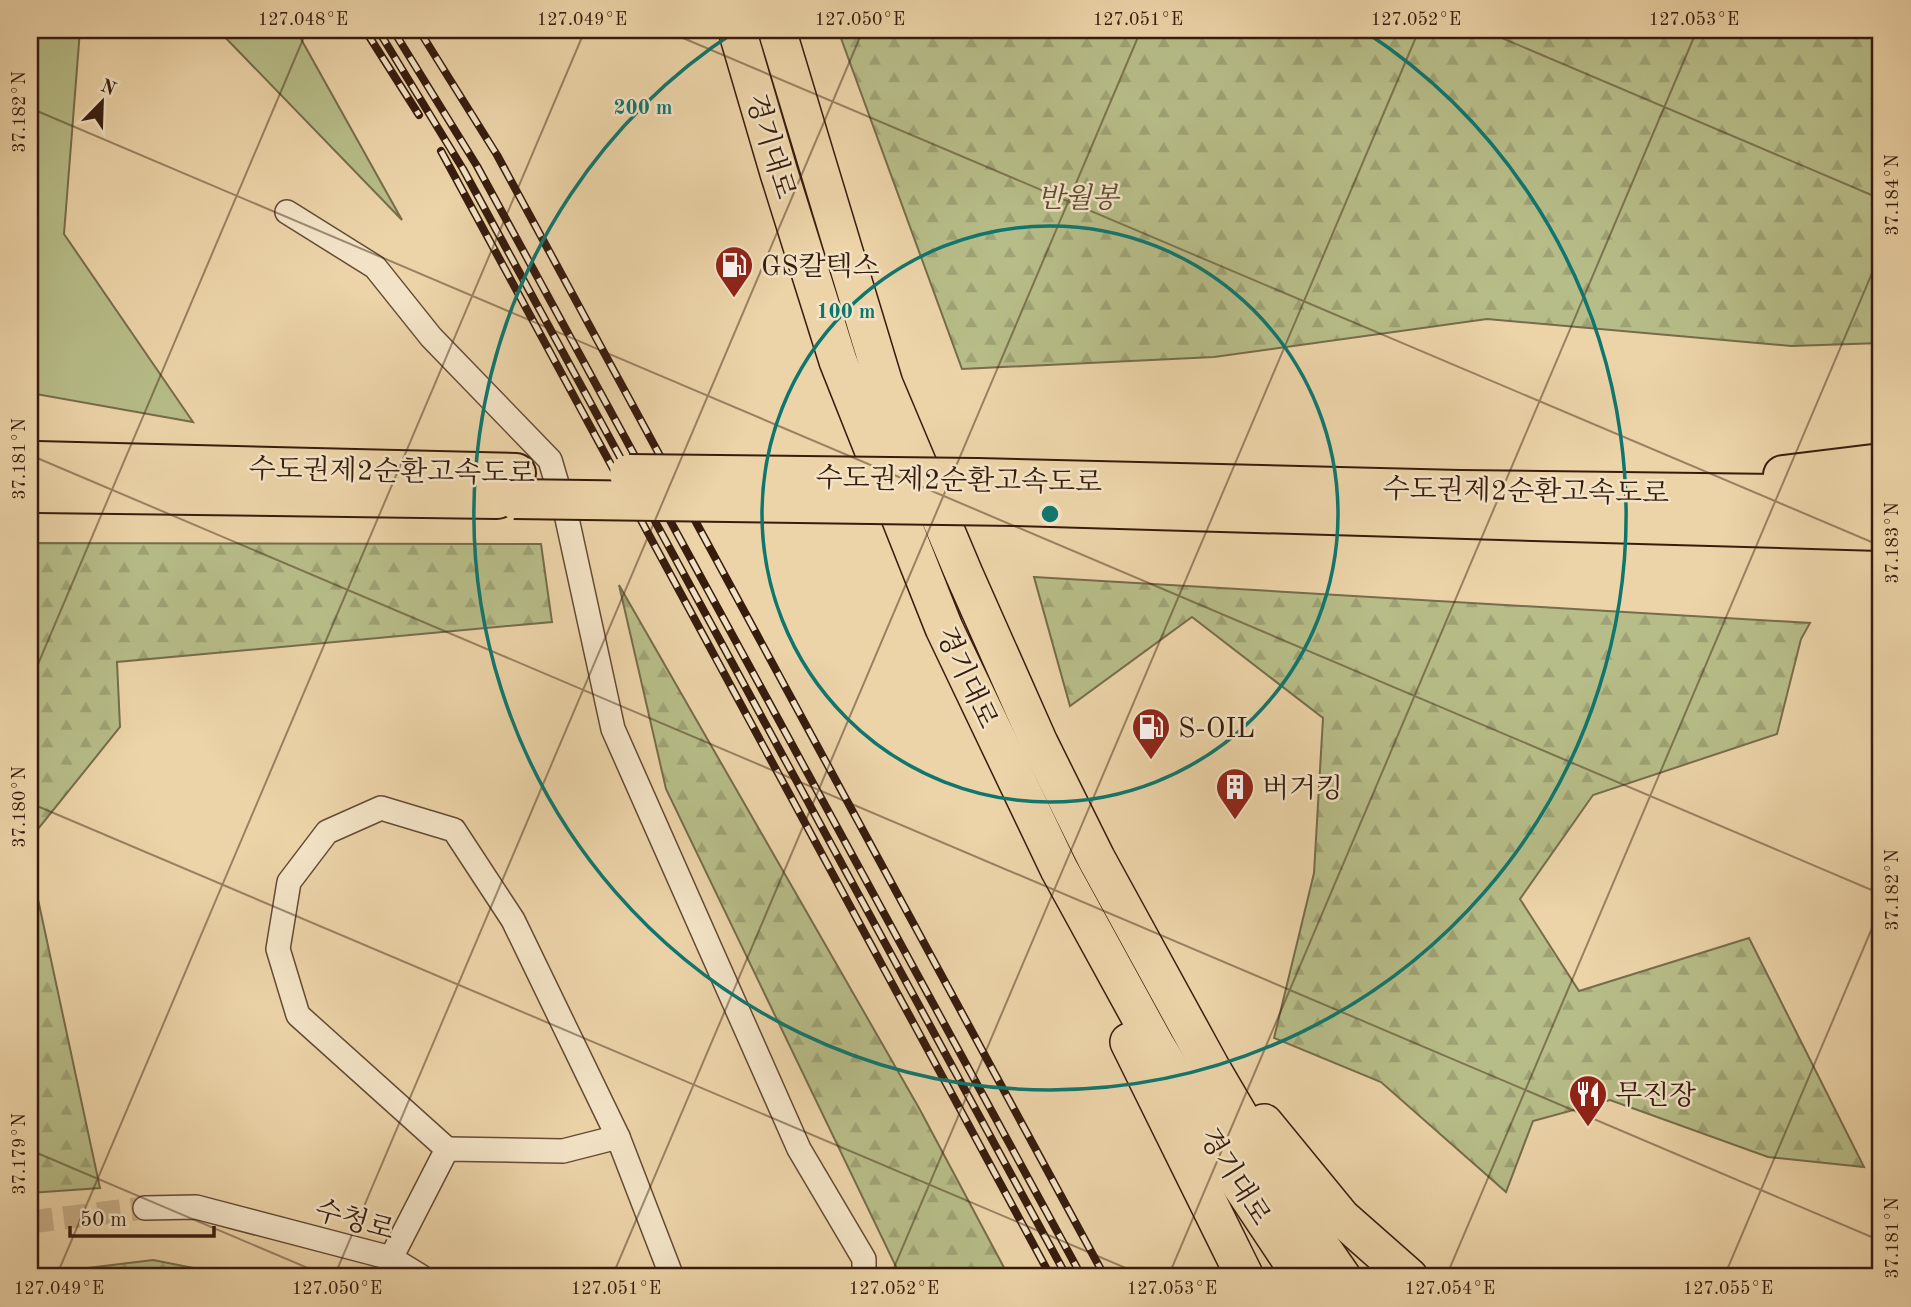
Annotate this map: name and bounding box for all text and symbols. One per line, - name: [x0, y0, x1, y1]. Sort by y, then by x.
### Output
- text: 127.048°E: [258, 11, 348, 29]
- text: 127.049°E: [537, 11, 627, 29]
- text: 127.050°E: [815, 11, 905, 29]
- text: 127.051°E: [1093, 11, 1183, 29]
- text: 127.052°E: [1371, 11, 1461, 29]
- text: 127.053°E: [1649, 11, 1739, 29]
- north arrow: [66, 66, 136, 136]
- text: 37.182°N: [11, 71, 29, 153]
- text: N: [97, 77, 118, 100]
- street label: 경기대로: [740, 90, 800, 203]
- text: 200 m: [613, 98, 673, 119]
- text: 37.184°N: [1884, 154, 1902, 236]
- park label: 반월봉: [1037, 183, 1121, 214]
- fuel station icon: GS칼텍스: [713, 244, 755, 299]
- place label: GS칼텍스: [761, 252, 880, 282]
- text: 100 m: [816, 302, 876, 323]
- text: 37.181°N: [11, 418, 29, 500]
- street label: 수도권제2순환고속도로: [248, 454, 536, 489]
- street label: 수도권제2순환고속도로: [815, 463, 1103, 498]
- street label: 수도권제2순환고속도로: [1382, 474, 1670, 509]
- centre of rings: [1038, 502, 1062, 526]
- text: 37.183°N: [1884, 502, 1902, 584]
- street label: 경기대로: [930, 622, 1003, 733]
- fuel station icon: S-OIL: [1130, 706, 1172, 761]
- place label: S-OIL: [1178, 716, 1255, 744]
- text: 37.180°N: [11, 766, 29, 848]
- building icon: 버거킹: [1214, 766, 1256, 821]
- place label: 버거킹: [1262, 774, 1343, 804]
- text: 37.182°N: [1884, 849, 1902, 931]
- restaurant icon: 무진장: [1567, 1073, 1609, 1128]
- place label: 무진장: [1615, 1081, 1696, 1111]
- text: 37.179°N: [11, 1113, 29, 1195]
- street label: 경기대로: [1193, 1123, 1276, 1231]
- street label: 수청로: [311, 1194, 398, 1247]
- scale bar: [70, 1195, 214, 1239]
- text: 37.181°N: [1884, 1197, 1902, 1279]
- text: 50 m: [80, 1210, 127, 1231]
- text: 127.049°E: [14, 1280, 104, 1298]
- text: 127.050°E: [292, 1280, 382, 1298]
- text: 127.051°E: [571, 1280, 661, 1298]
- text: 127.052°E: [849, 1280, 939, 1298]
- text: 127.053°E: [1127, 1280, 1217, 1298]
- text: 127.054°E: [1405, 1280, 1495, 1298]
- text: 127.055°E: [1683, 1280, 1773, 1298]

